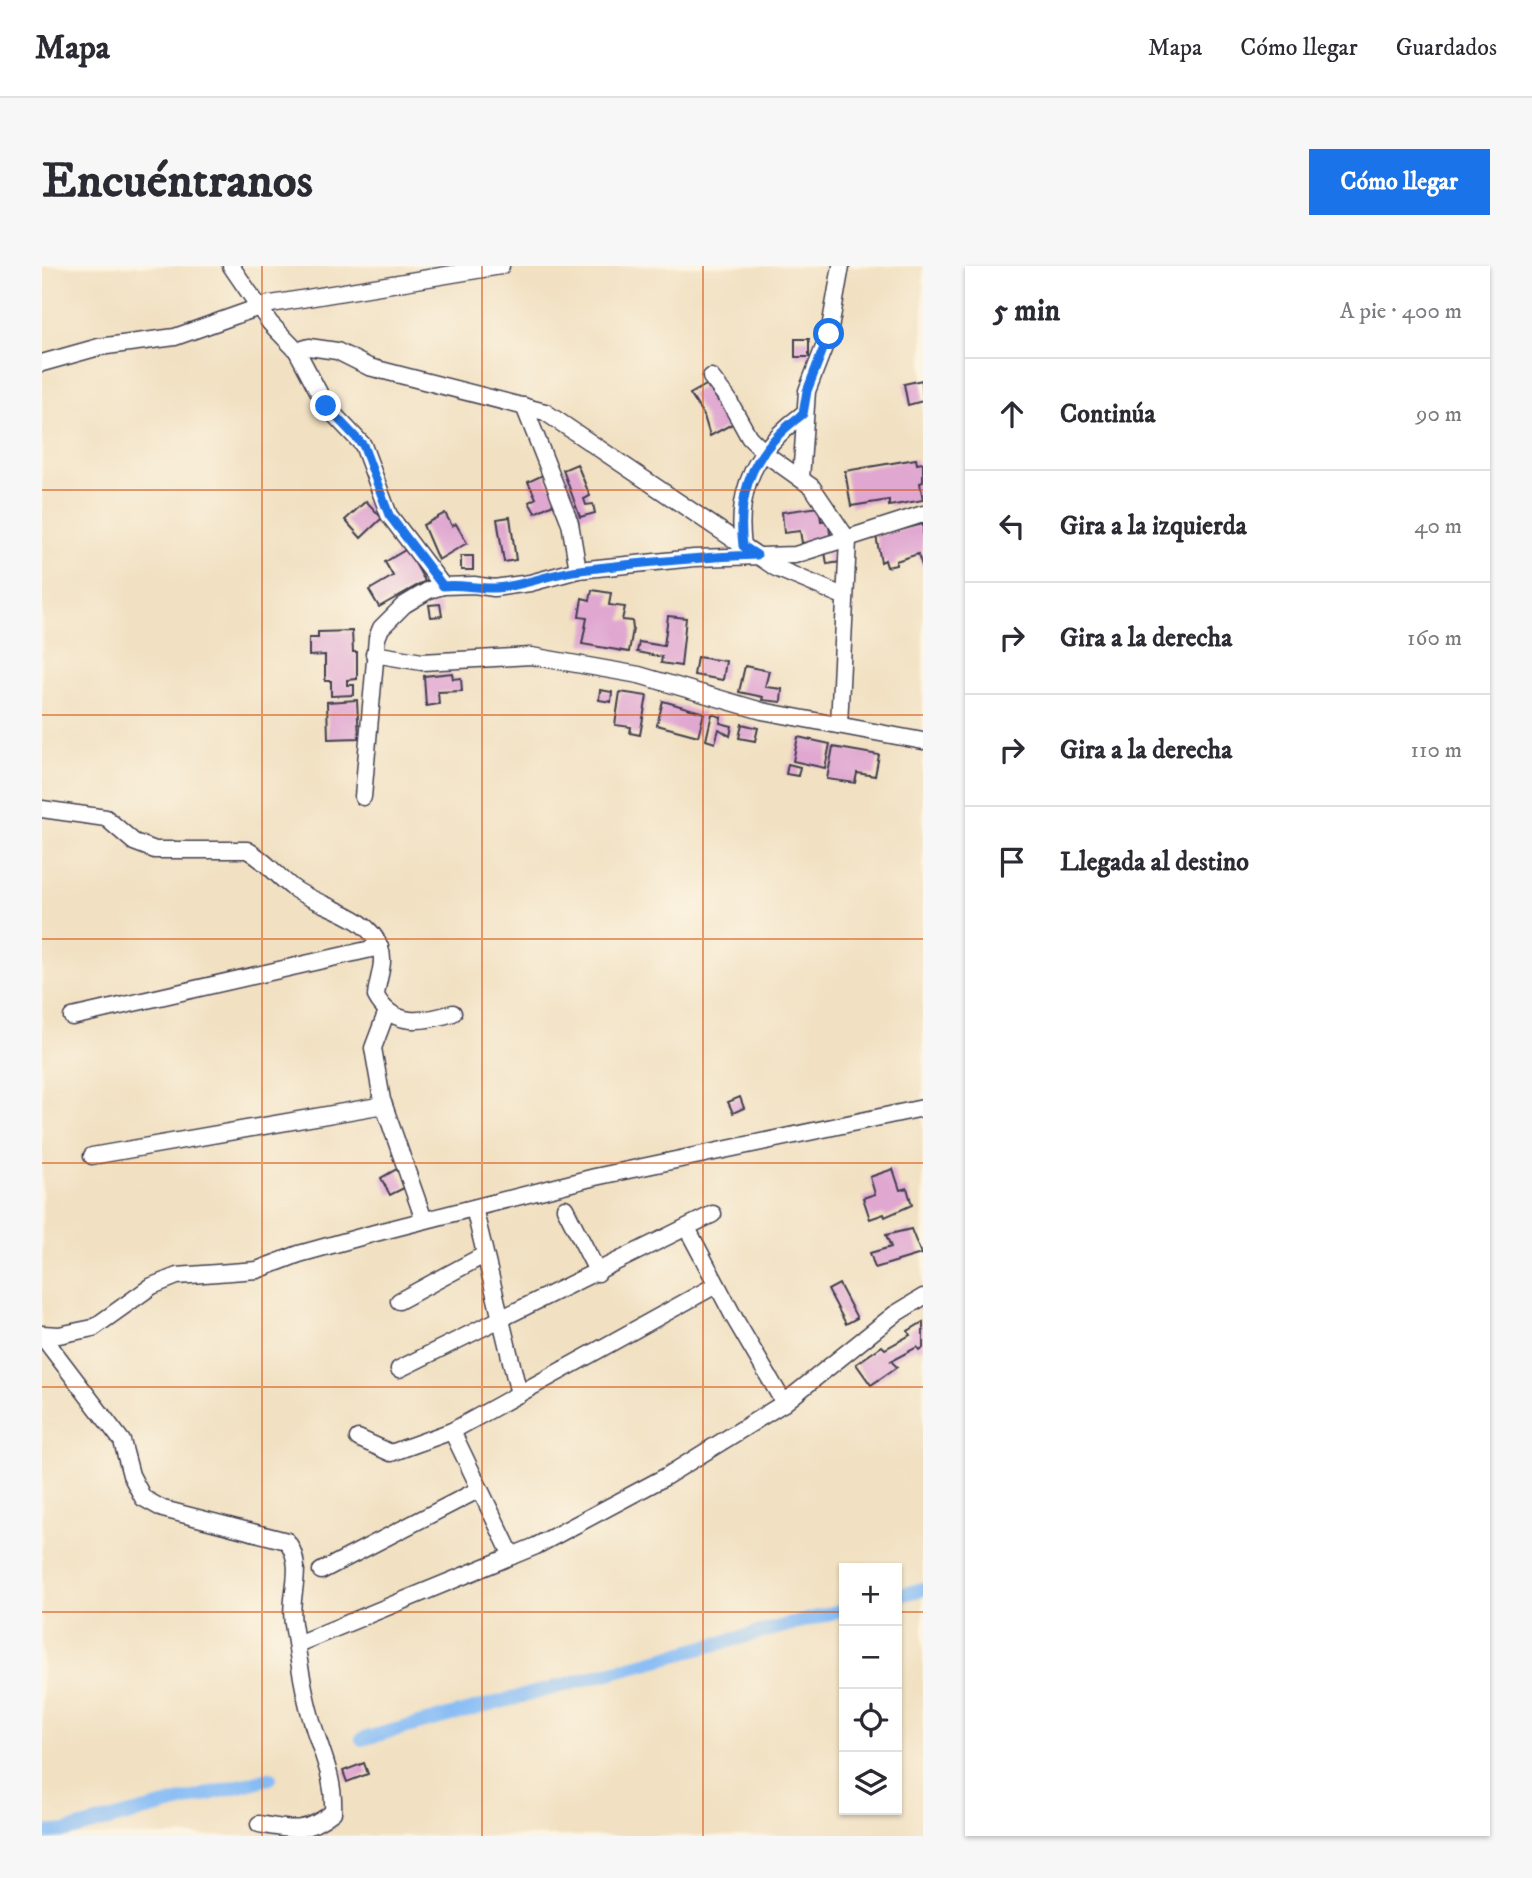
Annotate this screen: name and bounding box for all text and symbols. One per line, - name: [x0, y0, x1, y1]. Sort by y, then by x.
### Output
- text: Mapa: [35, 28, 110, 69]
- text: Mapa: [1148, 33, 1202, 63]
- text: Cómo llegar: [1240, 33, 1358, 63]
- text: Guardados: [1396, 33, 1497, 63]
- button: Cómo llegar: [1309, 149, 1490, 215]
- text: Encuéntranos: [42, 151, 313, 213]
- text: 5 min: [993, 293, 1060, 330]
- text: A pie · 400 m: [1340, 297, 1462, 326]
- route start: [813, 318, 844, 349]
- route end: [310, 390, 341, 421]
- icon: ahead: [993, 395, 1031, 433]
- text: Continúa: [1060, 398, 1155, 431]
- text: 90 m: [1416, 400, 1462, 429]
- icon: left: [993, 507, 1031, 545]
- text: Gira a la izquierda: [1060, 510, 1247, 543]
- text: 40 m: [1414, 512, 1462, 541]
- icon: right: [993, 619, 1031, 657]
- text: Gira a la derecha: [1060, 622, 1232, 655]
- text: 160 m: [1407, 624, 1462, 653]
- icon: right: [993, 731, 1031, 769]
- text: Gira a la derecha: [1060, 734, 1232, 767]
- text: 110 m: [1411, 736, 1462, 765]
- icon: arrive: [993, 843, 1031, 881]
- text: Llegada al destino: [1060, 846, 1249, 879]
- map controls: [839, 1563, 902, 1815]
- button: +: [839, 1563, 902, 1626]
- button: −: [839, 1626, 902, 1689]
- button: locate: [839, 1689, 902, 1752]
- button: layers: [839, 1752, 902, 1815]

